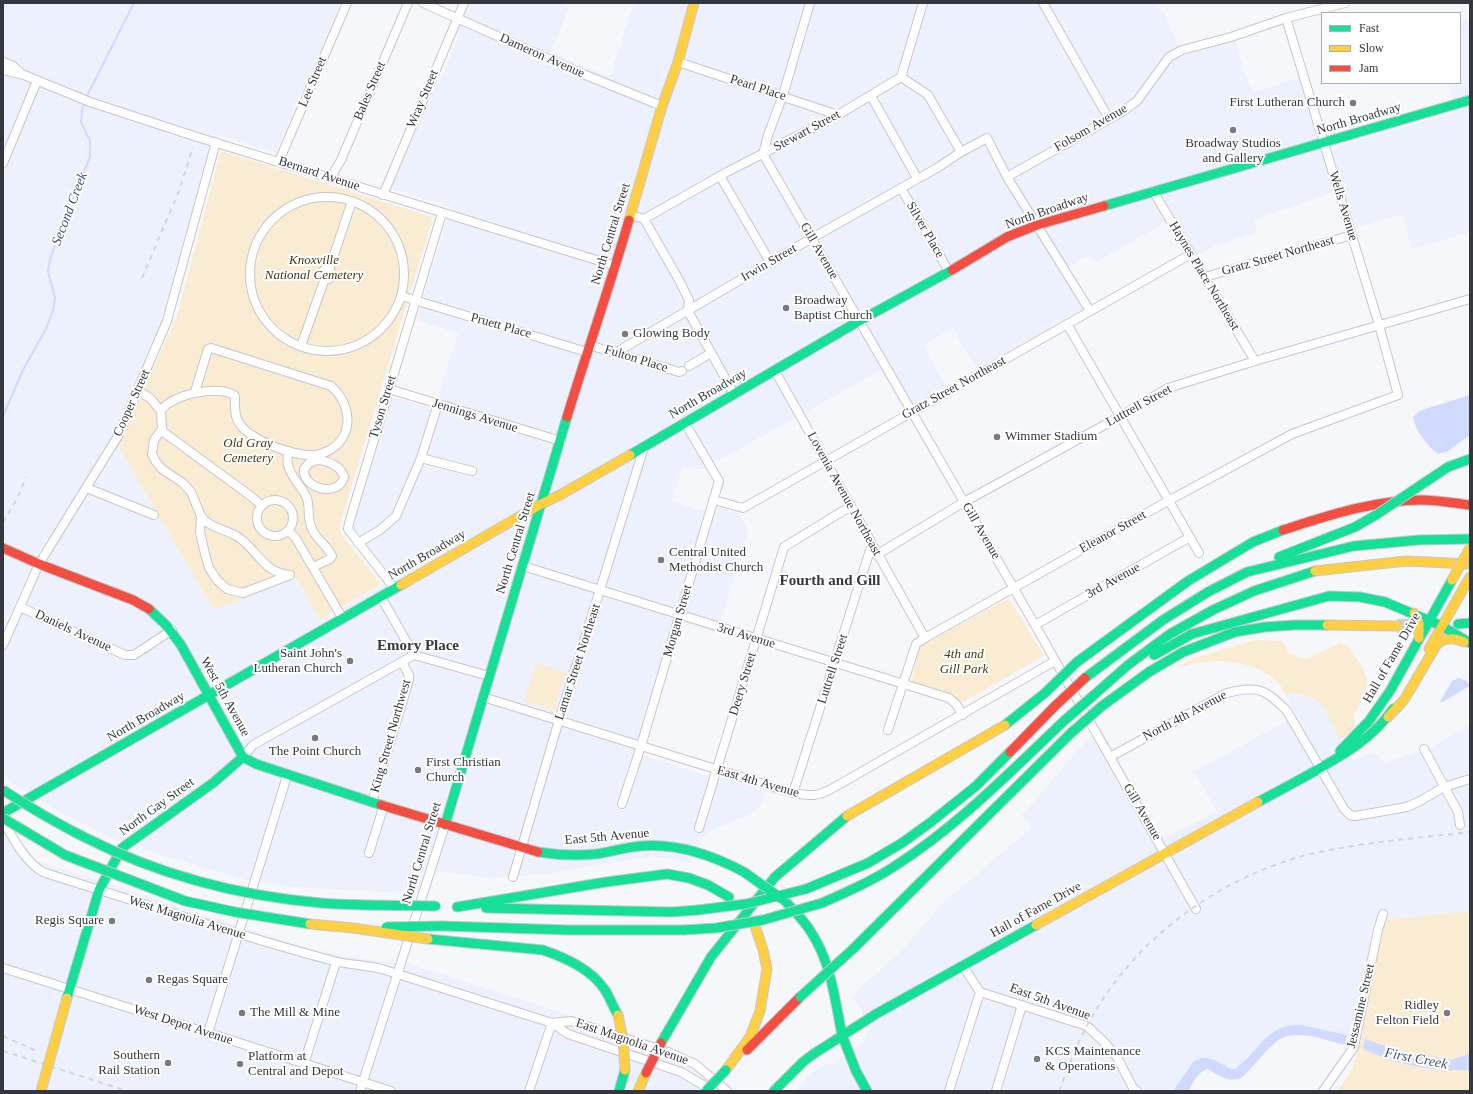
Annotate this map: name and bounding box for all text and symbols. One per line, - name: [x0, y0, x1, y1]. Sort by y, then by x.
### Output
- legend: [1321, 12, 1461, 84]
- text: Fast: [1359, 21, 1379, 35]
- street label: Dameron Avenue: [497, 30, 587, 82]
- text: Slow: [1359, 41, 1384, 55]
- street label: Lee Street: [295, 55, 331, 109]
- street label: Bales Street: [351, 59, 389, 123]
- text: Jam: [1359, 61, 1378, 75]
- street label: Wray Street: [404, 67, 442, 131]
- street label: Pearl Place: [728, 72, 788, 104]
- place label: First Lutheran Church: [1229, 95, 1345, 111]
- marker: First Lutheran Church: [1348, 98, 1358, 108]
- street label: North Broadway: [1315, 100, 1403, 138]
- street label: Folsom Avenue: [1052, 101, 1130, 155]
- street label: Stewart Street: [771, 107, 843, 155]
- marker: Broadway Studios and Gallery: [1228, 125, 1238, 135]
- place label: Broadway Studios and Gallery: [1185, 136, 1281, 167]
- street label: Bernard Avenue: [276, 154, 362, 194]
- street label: Wells Avenue: [1325, 169, 1361, 243]
- water label: Second Creek: [48, 170, 92, 248]
- street label: North Central Street: [588, 181, 634, 287]
- street label: North Broadway: [1003, 189, 1091, 233]
- street label: Silver Place: [903, 199, 947, 261]
- street label: Haynes Place Northeast: [1165, 219, 1243, 333]
- street label: Gill Avenue: [797, 220, 841, 282]
- street label: Gratz Street Northeast: [1220, 232, 1336, 280]
- street label: Irwin Street: [738, 241, 800, 285]
- park label: Knoxville National Cemetery: [265, 253, 363, 284]
- place label: Broadway Baptist Church: [794, 293, 872, 324]
- marker: Broadway Baptist Church: [781, 303, 791, 313]
- street label: Pruett Place: [469, 310, 533, 342]
- place label: Glowing Body: [633, 326, 710, 342]
- marker: Glowing Body: [620, 329, 630, 339]
- street label: Fulton Place: [602, 342, 670, 376]
- street label: Gratz Street Northeast: [899, 353, 1009, 423]
- street label: North Broadway: [666, 365, 750, 423]
- street label: Cooper Street: [110, 367, 154, 439]
- street label: Tyson Street: [366, 374, 400, 440]
- street label: Luttrell Street: [1103, 382, 1175, 430]
- street label: Jennings Avenue: [431, 396, 519, 436]
- street label: Lovenia Avenue Northeast: [803, 429, 885, 559]
- place label: Wimmer Stadium: [1005, 429, 1097, 445]
- marker: Wimmer Stadium: [992, 432, 1002, 442]
- park label: Old Gray Cemetery: [223, 436, 273, 467]
- street label: North Central Street: [493, 490, 539, 596]
- street label: Gill Avenue: [959, 500, 1003, 562]
- street label: Eleanor Street: [1077, 507, 1149, 557]
- street label: North Broadway: [385, 526, 469, 584]
- place label: Central United Methodist Church: [669, 545, 763, 576]
- marker: Central United Methodist Church: [656, 555, 666, 565]
- street label: 3rd Avenue: [1083, 560, 1143, 602]
- district label: Fourth and Gill: [780, 572, 880, 590]
- street label: Morgan Street: [660, 583, 696, 659]
- street label: Lamar Street Northeast: [552, 602, 604, 722]
- street label: Daniels Avenue: [32, 607, 114, 655]
- street label: Hall of Fame Drive: [1360, 610, 1424, 706]
- street label: 3rd Avenue: [715, 620, 777, 652]
- street label: Luttrell Street: [814, 632, 852, 706]
- district label: Emory Place: [377, 637, 459, 655]
- place label: Saint John's Lutheran Church: [254, 646, 342, 677]
- park label: 4th and Gill Park: [940, 647, 988, 678]
- street label: Deery Street: [726, 650, 760, 718]
- street label: West 5th Avenue: [197, 655, 253, 739]
- marker: Saint John's Lutheran Church: [345, 656, 355, 666]
- street label: King Street Northwest: [367, 678, 415, 794]
- street label: North 4th Avenue: [1140, 687, 1230, 745]
- street label: North Broadway: [104, 688, 188, 746]
- marker: The Point Church: [310, 733, 320, 743]
- place label: The Point Church: [269, 744, 361, 760]
- place label: First Christian Church: [426, 755, 501, 786]
- street label: East 4th Avenue: [715, 763, 801, 801]
- marker: First Christian Church: [413, 765, 423, 775]
- street label: North Gay Street: [116, 775, 198, 839]
- street label: Gill Avenue: [1120, 781, 1164, 843]
- street label: North Central Street: [399, 800, 445, 906]
- street label: East 5th Avenue: [564, 826, 650, 848]
- street label: Hall of Fame Drive: [988, 879, 1084, 941]
- street label: West Magnolia Avenue: [127, 893, 247, 943]
- place label: Regis Square: [35, 913, 104, 929]
- marker: Regis Square: [107, 916, 117, 926]
- street label: Jessamine Street: [1344, 962, 1378, 1050]
- place label: Regas Square: [157, 972, 228, 988]
- marker: Regas Square: [144, 975, 154, 985]
- street label: East 5th Avenue: [1007, 980, 1093, 1024]
- place label: Ridley Felton Field: [1376, 998, 1439, 1029]
- street label: West Depot Avenue: [131, 1002, 235, 1048]
- place label: The Mill & Mine: [250, 1005, 340, 1021]
- marker: The Mill & Mine: [237, 1008, 247, 1018]
- marker: Ridley Felton Field: [1442, 1008, 1452, 1018]
- street label: East Magnolia Avenue: [574, 1015, 690, 1069]
- place label: KCS Maintenance & Operations: [1045, 1044, 1141, 1075]
- water label: First Creek: [1383, 1045, 1449, 1073]
- place label: Southern Rail Station: [98, 1048, 160, 1079]
- place label: Platform at Central and Depot: [248, 1049, 343, 1080]
- marker: KCS Maintenance & Operations: [1032, 1054, 1042, 1064]
- marker: Southern Rail Station: [163, 1058, 173, 1068]
- marker: Platform at Central and Depot: [235, 1059, 245, 1069]

